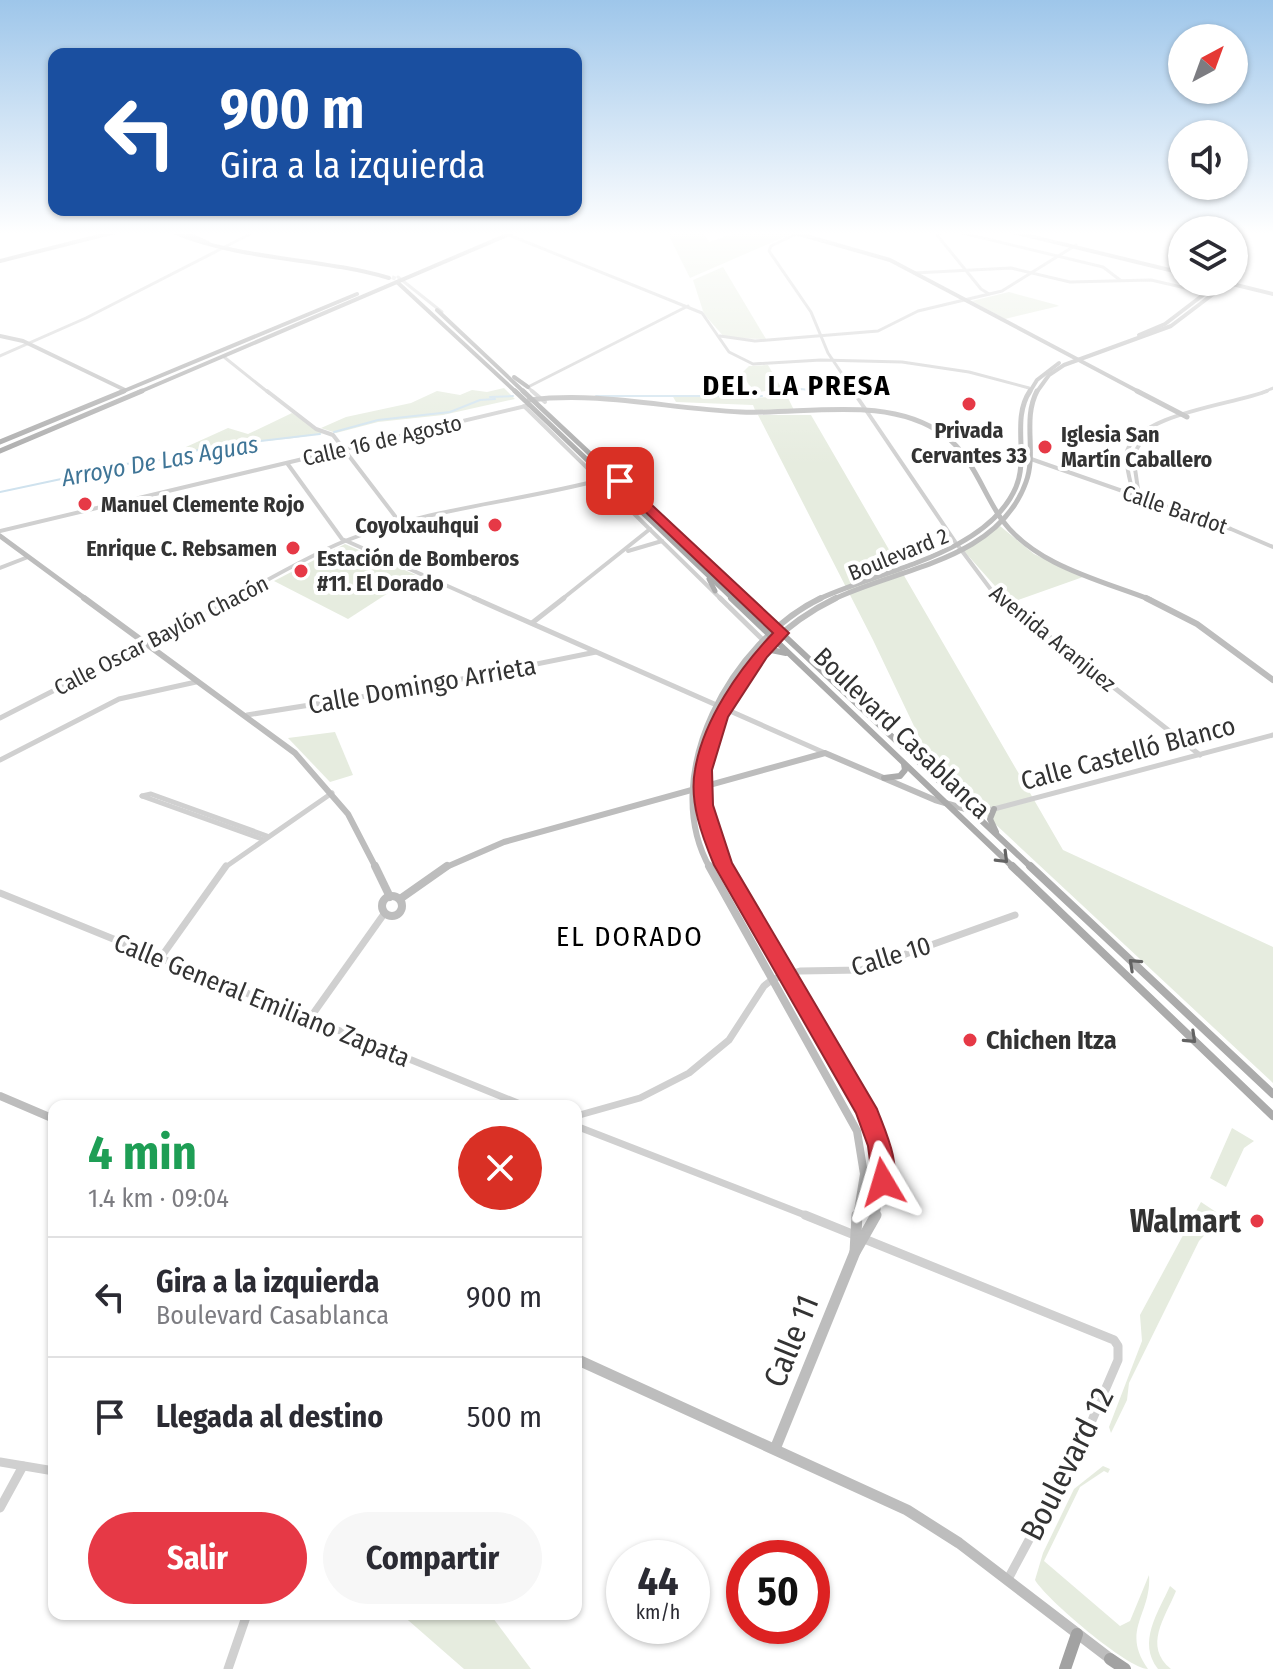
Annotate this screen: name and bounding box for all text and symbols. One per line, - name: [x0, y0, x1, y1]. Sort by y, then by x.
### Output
- north arrow: [1168, 24, 1248, 104]
- map controls: [1168, 24, 1248, 296]
- text: 900 m: [220, 76, 364, 143]
- icon: left: [88, 80, 192, 184]
- button: sound: [1168, 120, 1248, 200]
- text: Gira a la izquierda: [220, 144, 485, 188]
- button: layers: [1168, 216, 1248, 296]
- district label: DEL. LA PRESA: [703, 369, 891, 402]
- marker: Privada Cervantes 33: [960, 395, 978, 413]
- street label: Calle 16 de Agosto: [300, 409, 464, 472]
- place label: Privada Cervantes 33: [911, 417, 1027, 469]
- place label: Iglesia San Martín Caballero: [1061, 421, 1213, 473]
- water label: Arroyo De Las Aguas: [59, 430, 260, 492]
- marker: Iglesia San Martín Caballero: [1036, 438, 1054, 456]
- pin: [586, 447, 654, 515]
- icon: arrive: [598, 459, 642, 503]
- street label: Calle Bardot: [1119, 479, 1232, 540]
- place label: Manuel Clemente Rojo: [101, 491, 305, 518]
- marker: Manuel Clemente Rojo: [76, 495, 94, 513]
- place label: Coyolxauhqui: [355, 512, 479, 539]
- marker: Coyolxauhqui: [486, 516, 504, 534]
- street label: Boulevard 2: [844, 522, 952, 587]
- place label: Enrique C. Rebsamen: [86, 535, 277, 562]
- marker: Enrique C. Rebsamen: [284, 539, 302, 557]
- place label: Estación de Bomberos #11. El Dorado: [317, 545, 519, 597]
- marker: Estación de Bomberos #11. El Dorado: [292, 562, 310, 580]
- street label: Calle Oscar Baylón Chacón: [50, 570, 273, 701]
- street label: Avenida Aranjuez: [984, 579, 1121, 698]
- street label: Boulevard Casablanca: [807, 641, 996, 825]
- street label: Calle Domingo Arrieta: [306, 650, 538, 721]
- street label: Calle Castelló Blanco: [1018, 710, 1239, 797]
- one-way arrow: [994, 849, 1008, 863]
- district label: EL DORADO: [556, 920, 704, 953]
- street label: Calle General Emiliano Zapata: [109, 927, 414, 1074]
- street label: Calle 10: [848, 930, 935, 983]
- one-way arrow: [1129, 959, 1144, 973]
- place label: Chichen Itza: [986, 1025, 1117, 1056]
- one-way arrow: [1181, 1029, 1196, 1043]
- marker: Chichen Itza: [961, 1031, 979, 1049]
- text: 4 min: [88, 1124, 197, 1182]
- button: close: [458, 1126, 542, 1210]
- position arrow: [841, 1140, 925, 1224]
- text: 1.4 km · 09:04: [88, 1183, 229, 1214]
- place label: Walmart: [1130, 1202, 1242, 1240]
- marker: Walmart: [1248, 1212, 1266, 1230]
- text: Gira a la izquierda: [156, 1264, 379, 1300]
- icon: left: [88, 1275, 132, 1319]
- text: 900 m: [466, 1279, 542, 1315]
- street label: Calle 11: [755, 1289, 827, 1393]
- text: Boulevard Casablanca: [156, 1300, 389, 1331]
- street label: Boulevard 12: [1012, 1381, 1122, 1547]
- icon: arrive: [88, 1395, 132, 1439]
- text: Llegada al destino: [156, 1399, 383, 1435]
- text: 500 m: [467, 1399, 542, 1435]
- button: Salir: [88, 1512, 307, 1604]
- button: Compartir: [323, 1512, 542, 1604]
- speed limit sign: 50: [726, 1540, 830, 1644]
- text: 44: [637, 1558, 679, 1606]
- text: km/h: [636, 1600, 680, 1624]

